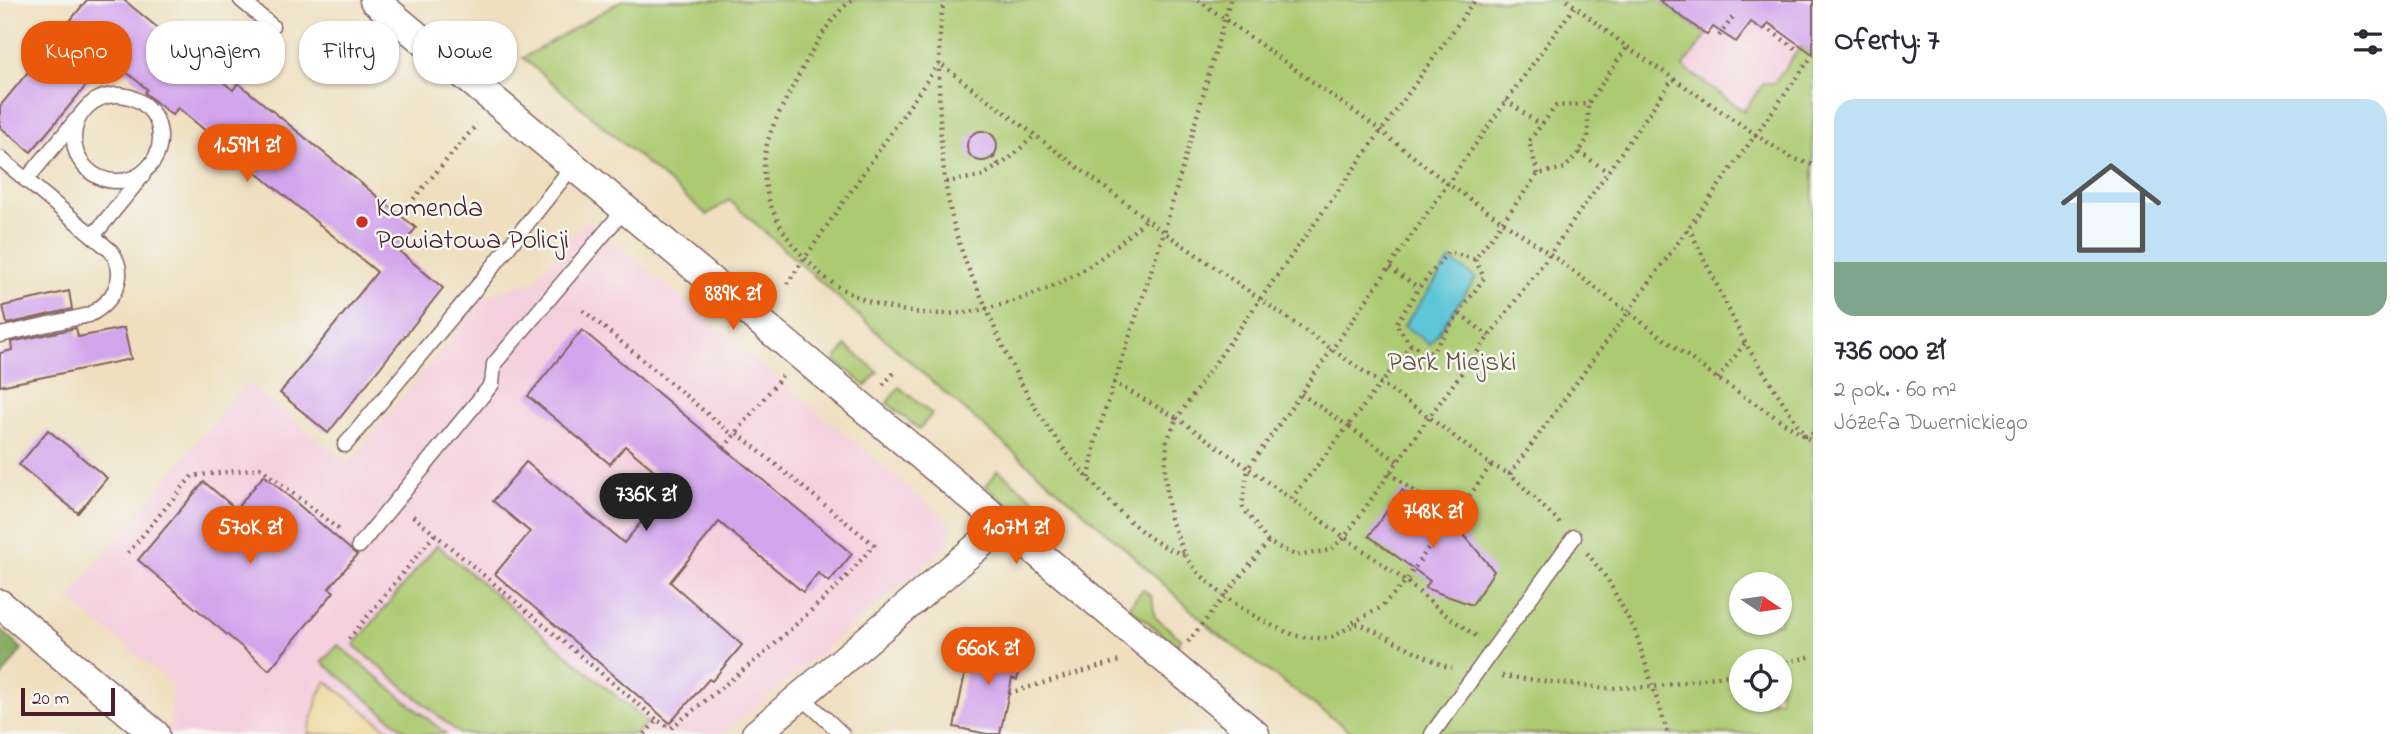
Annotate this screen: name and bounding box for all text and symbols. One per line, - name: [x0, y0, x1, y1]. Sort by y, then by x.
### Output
- text: Oferty: 7: [1834, 20, 1940, 64]
- chip: Kupno: [21, 21, 132, 84]
- chip: Wynajem: [146, 21, 285, 84]
- chip: Filtry: [299, 21, 399, 84]
- chip: Nowe: [413, 21, 517, 84]
- icon: filters: [2349, 23, 2387, 61]
- pin: 1.59M zł: [175, 124, 319, 184]
- text: 1.59M zł: [214, 130, 280, 163]
- icon: home: [2048, 145, 2174, 271]
- place label: Komenda Powiatowa Policji: [376, 189, 569, 262]
- marker: Komenda Powiatowa Policji: [354, 214, 370, 230]
- pin: 889K zł: [668, 272, 798, 332]
- text: 889K zł: [705, 278, 761, 311]
- text: 736 000 zł: [1834, 330, 1945, 374]
- park label: Park Miejski: [1387, 343, 1517, 384]
- text: 2 pok. · 60 m²: [1834, 374, 1957, 407]
- text: Józefa Dwernickiego: [1834, 407, 2028, 440]
- pin: 736K zł: [581, 474, 711, 533]
- text: 736K zł: [616, 479, 676, 512]
- pin: 748K zł: [1368, 490, 1498, 550]
- text: 748K zł: [1403, 496, 1463, 529]
- pin: 570K zł: [185, 506, 315, 566]
- pin: 1.07M zł: [944, 506, 1088, 566]
- text: 570K zł: [218, 512, 282, 545]
- text: 1.07M zł: [983, 512, 1049, 545]
- north arrow: [1729, 572, 1792, 635]
- map controls: [1729, 572, 1792, 712]
- pin: 660K zł: [923, 628, 1053, 687]
- text: 660K zł: [957, 633, 1019, 666]
- button: locate: [1729, 649, 1792, 712]
- scale bar: [21, 685, 116, 717]
- text: 20 m: [32, 686, 69, 713]

